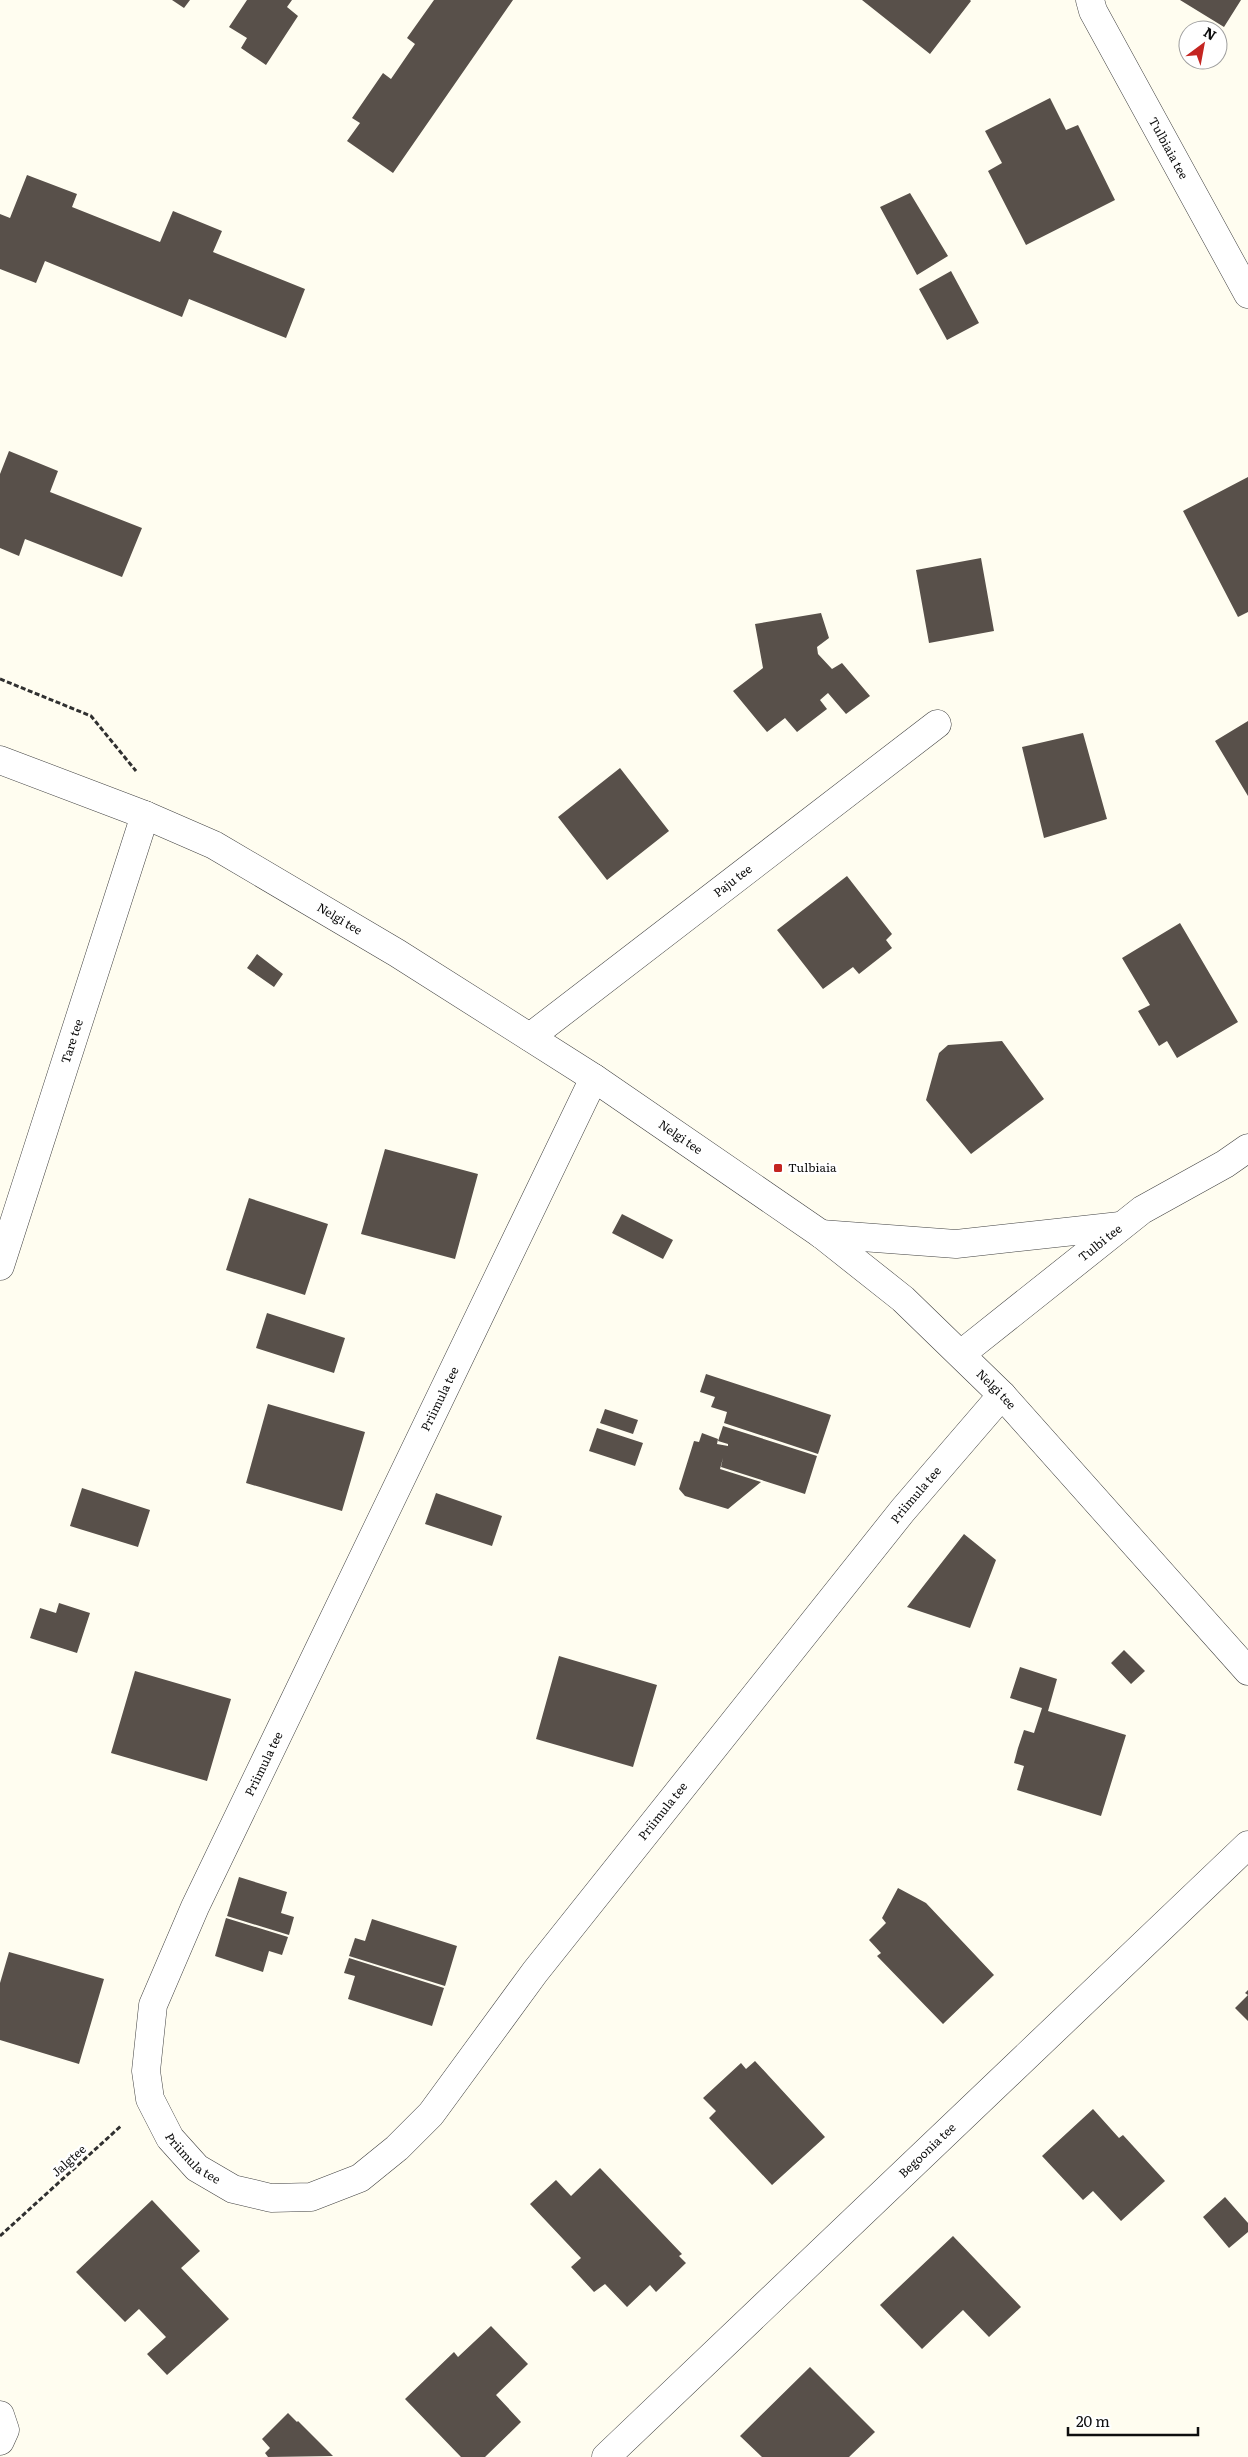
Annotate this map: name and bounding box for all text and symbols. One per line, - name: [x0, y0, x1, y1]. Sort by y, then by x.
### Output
- north arrow: [1178, 20, 1228, 70]
- text: N: [1200, 22, 1221, 45]
- street label: Tulbiaia tee: [1145, 114, 1193, 182]
- street label: Paju tee: [709, 859, 755, 901]
- street label: Nelgi tee: [314, 898, 366, 939]
- street label: Tare tee: [56, 1016, 87, 1066]
- street label: Nelgi tee: [655, 1115, 707, 1158]
- place label: Tulbiaia: [788, 1158, 837, 1176]
- marker: Tulbiaia: [772, 1162, 784, 1174]
- street label: Tulbi tee: [1074, 1219, 1125, 1265]
- street label: Priimula tee: [416, 1363, 463, 1434]
- street label: Nelgi tee: [973, 1365, 1021, 1413]
- street label: Priimula tee: [886, 1462, 945, 1527]
- street label: Priimula tee: [240, 1728, 287, 1799]
- street label: Priimula tee: [633, 1778, 691, 1844]
- street label: Begoonia tee: [894, 2118, 959, 2182]
- street label: Priimula tee: [161, 2130, 224, 2188]
- street label: Jalgtee: [47, 2140, 89, 2181]
- scale bar: [1068, 2404, 1198, 2436]
- text: 20 m: [1076, 2409, 1110, 2432]

